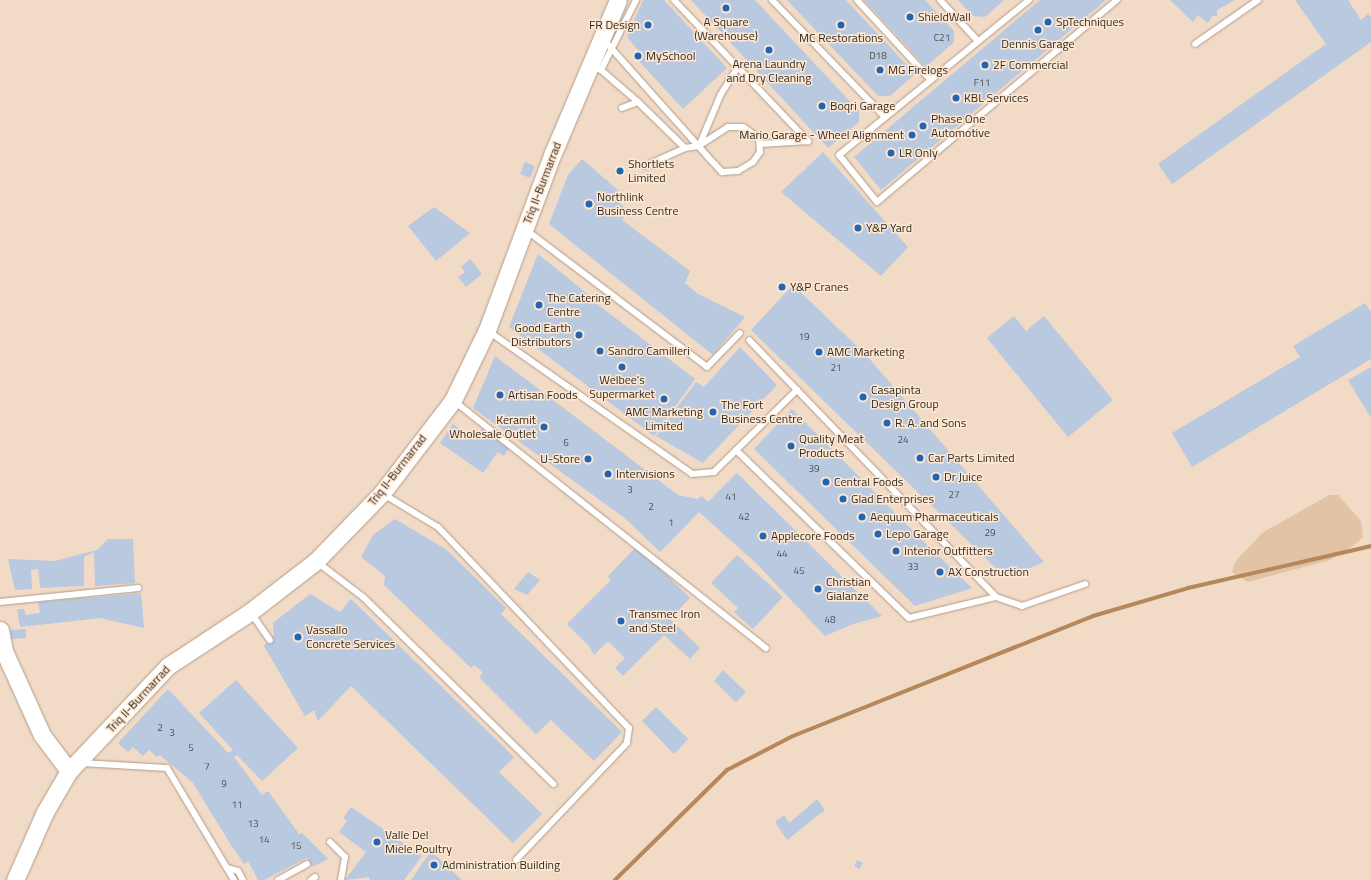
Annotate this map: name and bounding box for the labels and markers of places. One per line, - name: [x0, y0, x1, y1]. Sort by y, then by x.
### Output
- marker: A Square (Warehouse): [721, 3, 731, 13]
- place label: ShieldWall: [918, 10, 971, 24]
- marker: ShieldWall: [905, 12, 915, 22]
- place label: A Square (Warehouse): [694, 15, 758, 43]
- place label: SpTechniques: [1056, 15, 1124, 29]
- marker: SpTechniques: [1043, 17, 1053, 27]
- place label: FR Design: [589, 18, 640, 32]
- marker: FR Design: [643, 20, 653, 30]
- marker: MC Restorations: [836, 20, 846, 30]
- marker: Dennis Garage: [1033, 25, 1043, 35]
- place label: MC Restorations: [799, 31, 883, 45]
- place label: Dennis Garage: [1001, 37, 1075, 51]
- marker: Arena Laundry and Dry Cleaning: [764, 45, 774, 55]
- place label: MySchool: [646, 49, 695, 63]
- marker: MySchool: [633, 51, 643, 61]
- place label: Arena Laundry and Dry Cleaning: [727, 57, 811, 85]
- place label: 2F Commercial: [993, 58, 1068, 72]
- marker: 2F Commercial: [980, 60, 990, 70]
- place label: MG Firelogs: [888, 63, 948, 77]
- marker: MG Firelogs: [875, 65, 885, 75]
- place label: KBL Services: [964, 91, 1029, 105]
- marker: KBL Services: [951, 93, 961, 103]
- place label: Boqri Garage: [830, 99, 895, 113]
- marker: Boqri Garage: [817, 101, 827, 111]
- place label: Phase One Automotive: [931, 112, 990, 140]
- marker: Phase One Automotive: [918, 121, 928, 131]
- place label: Mario Garage - Wheel Alignment: [739, 128, 904, 142]
- marker: Mario Garage - Wheel Alignment: [907, 130, 917, 140]
- place label: LR Only: [899, 146, 938, 160]
- marker: LR Only: [886, 148, 896, 158]
- place label: Shortlets Limited: [628, 157, 674, 185]
- marker: Shortlets Limited: [615, 166, 625, 176]
- place label: Northlink Business Centre: [597, 190, 678, 218]
- marker: Northlink Business Centre: [584, 199, 594, 209]
- place label: Y&P Yard: [866, 221, 912, 235]
- marker: Y&P Yard: [853, 223, 863, 233]
- place label: Y&P Cranes: [790, 280, 849, 294]
- marker: Y&P Cranes: [777, 282, 787, 292]
- place label: The Catering Centre: [547, 291, 611, 319]
- marker: The Catering Centre: [534, 300, 544, 310]
- place label: Good Earth Distributors: [511, 321, 571, 349]
- marker: Good Earth Distributors: [574, 330, 584, 340]
- place label: Sandro Camilleri: [608, 344, 690, 358]
- place label: AMC Marketing: [827, 345, 905, 359]
- marker: Sandro Camilleri: [595, 346, 605, 356]
- marker: AMC Marketing: [814, 347, 824, 357]
- marker: Welbee's Supermarket: [617, 362, 627, 372]
- place label: Welbee's Supermarket: [589, 373, 655, 401]
- place label: Casapinta Design Group: [871, 383, 939, 411]
- place label: Artisan Foods: [508, 388, 578, 402]
- marker: Artisan Foods: [495, 390, 505, 400]
- marker: Casapinta Design Group: [858, 392, 868, 402]
- marker: AMC Marketing Limited: [659, 394, 669, 404]
- place label: The Fort Business Centre: [721, 398, 802, 426]
- place label: AMC Marketing Limited: [625, 405, 703, 433]
- marker: The Fort Business Centre: [708, 407, 718, 417]
- place label: Keramit Wholesale Outlet: [449, 413, 536, 441]
- place label: R. A. and Sons: [895, 416, 966, 430]
- marker: R. A. and Sons: [882, 418, 892, 428]
- marker: Keramit Wholesale Outlet: [539, 422, 549, 432]
- place label: Quality Meat Products: [799, 432, 864, 460]
- marker: Quality Meat Products: [786, 441, 796, 451]
- place label: Car Parts Limited: [928, 451, 1015, 465]
- place label: U-Store: [540, 452, 580, 466]
- marker: Car Parts Limited: [915, 453, 925, 463]
- marker: U-Store: [583, 454, 593, 464]
- place label: Intervisions: [616, 467, 675, 481]
- marker: Intervisions: [603, 469, 613, 479]
- place label: Dr Juice: [944, 470, 982, 484]
- marker: Dr Juice: [931, 472, 941, 482]
- place label: Central Foods: [834, 475, 903, 489]
- marker: Central Foods: [821, 477, 831, 487]
- place label: Glad Enterprises: [851, 492, 934, 506]
- marker: Glad Enterprises: [838, 494, 848, 504]
- place label: Aequum Pharmaceuticals: [870, 510, 999, 524]
- marker: Aequum Pharmaceuticals: [857, 512, 867, 522]
- place label: Lepo Garage: [886, 527, 949, 541]
- place label: Applecore Foods: [771, 529, 855, 543]
- marker: Lepo Garage: [873, 529, 883, 539]
- marker: Applecore Foods: [758, 531, 768, 541]
- place label: Interior Outfitters: [904, 544, 993, 558]
- marker: Interior Outfitters: [891, 546, 901, 556]
- place label: AX Construction: [948, 565, 1029, 579]
- marker: AX Construction: [935, 567, 945, 577]
- place label: Christian Gialanze: [826, 575, 871, 603]
- marker: Christian Gialanze: [813, 584, 823, 594]
- place label: Transmec Iron and Steel: [629, 607, 700, 635]
- marker: Transmec Iron and Steel: [616, 616, 626, 626]
- place label: Vassallo Concrete Services: [306, 623, 395, 651]
- marker: Vassallo Concrete Services: [293, 632, 303, 642]
- place label: Valle Del Miele Poultry: [385, 828, 452, 856]
- marker: Valle Del Miele Poultry: [372, 837, 382, 847]
- place label: Administration Building: [442, 858, 560, 872]
- marker: Administration Building: [429, 860, 439, 870]

